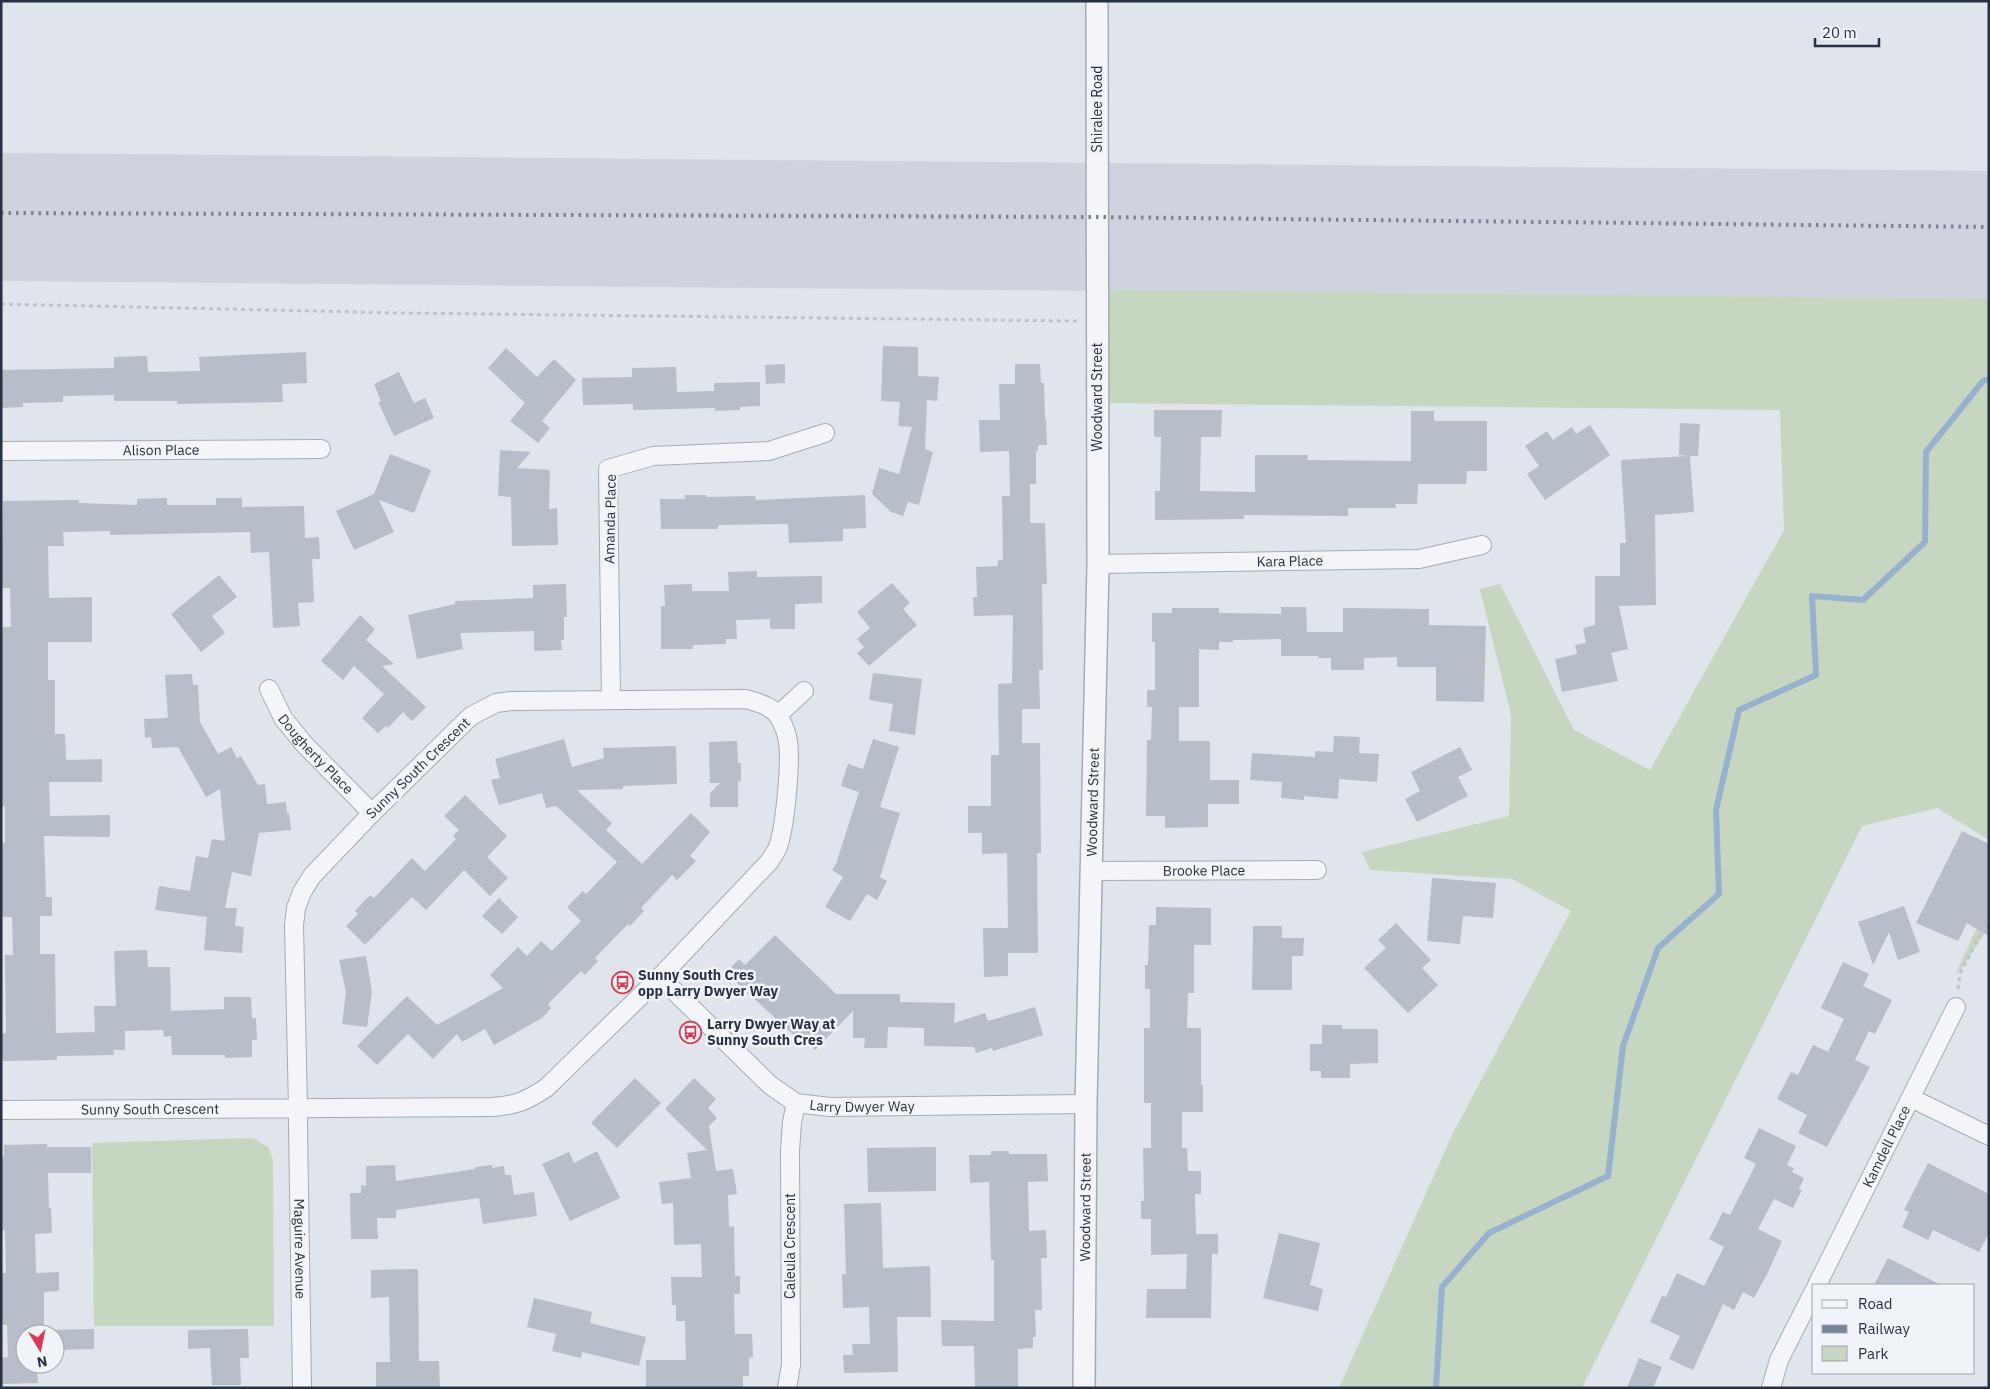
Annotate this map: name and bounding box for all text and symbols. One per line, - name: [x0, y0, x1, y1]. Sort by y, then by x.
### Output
- scale bar: [1815, 15, 1879, 47]
- text: 20 m: [1822, 23, 1857, 42]
- street label: Shiralee Road: [1088, 66, 1106, 152]
- street label: Woodward Street: [1088, 342, 1106, 452]
- street label: Alison Place: [123, 441, 200, 459]
- street label: Amanda Place: [600, 474, 620, 564]
- street label: Kara Place: [1257, 551, 1324, 571]
- street label: Dougherty Place: [274, 710, 358, 798]
- street label: Sunny South Crescent: [362, 714, 474, 822]
- street label: Woodward Street: [1082, 747, 1103, 857]
- street label: Brooke Place: [1163, 861, 1246, 880]
- place label: Sunny South Cres opp Larry Dwyer Way: [638, 966, 779, 1000]
- bus stop icon: Sunny South Cres opp Larry Dwyer Way: [610, 971, 634, 995]
- place label: Larry Dwyer Way at Sunny South Cres: [707, 1015, 835, 1049]
- bus stop icon: Larry Dwyer Way at Sunny South Cres: [679, 1020, 703, 1044]
- street label: Larry Dwyer Way: [808, 1096, 915, 1116]
- street label: Sunny South Crescent: [81, 1100, 219, 1119]
- street label: Kamdell Place: [1858, 1102, 1915, 1190]
- street label: Woodward Street: [1076, 1152, 1095, 1262]
- street label: Caleula Crescent: [781, 1193, 799, 1299]
- street label: Maguire Avenue: [290, 1198, 310, 1299]
- legend: [1812, 1284, 1975, 1374]
- text: Road: [1858, 1294, 1893, 1313]
- text: Railway: [1858, 1319, 1911, 1338]
- north arrow: [15, 1324, 65, 1374]
- text: Park: [1858, 1344, 1888, 1363]
- text: N: [36, 1352, 49, 1372]

